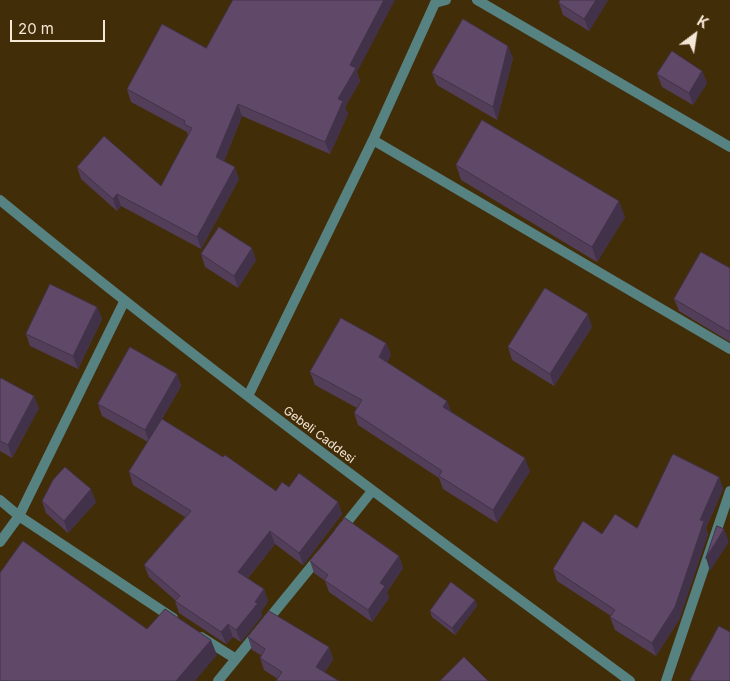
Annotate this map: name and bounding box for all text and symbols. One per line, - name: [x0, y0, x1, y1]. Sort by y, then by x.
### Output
- scale bar: [12, 10, 108, 42]
- north arrow: [670, 10, 720, 60]
- text: K: [694, 12, 712, 32]
- text: 20 m: [18, 19, 54, 38]
- street label: Gebeli Caddesi: [280, 403, 358, 467]

